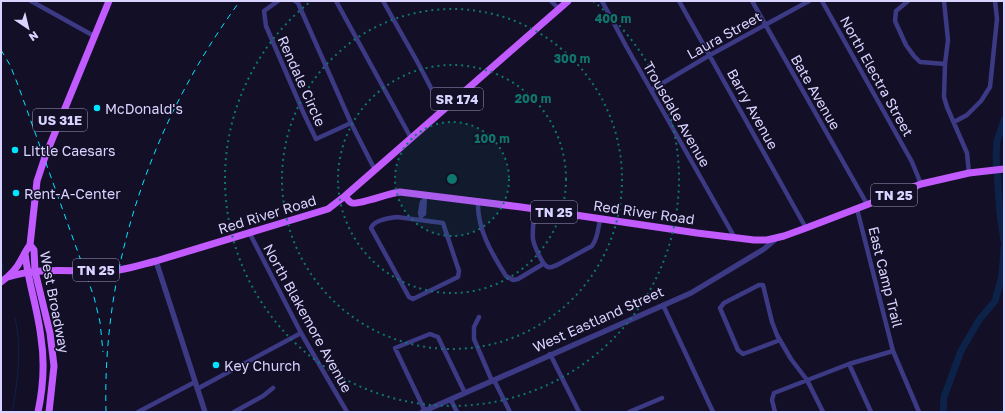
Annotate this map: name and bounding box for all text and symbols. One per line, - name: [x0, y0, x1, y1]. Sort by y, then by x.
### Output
- north arrow: [8, 8, 48, 48]
- street label: Laura Street: [684, 8, 764, 62]
- text: 400 m: [595, 11, 631, 26]
- street label: North Electra Street: [837, 13, 917, 139]
- text: N: [27, 29, 41, 44]
- street label: Rendale Circle: [274, 33, 330, 129]
- text: 300 m: [554, 51, 590, 66]
- street label: Bate Avenue: [788, 51, 844, 133]
- street label: Trousdale Avenue: [640, 58, 714, 170]
- street label: Barry Avenue: [724, 66, 782, 152]
- road number: SR 174: [431, 88, 483, 110]
- text: 200 m: [515, 91, 551, 106]
- place label: McDonald's: [105, 100, 183, 117]
- marker: McDonald's: [92, 103, 102, 113]
- road number: US 31E: [33, 109, 87, 131]
- text: 100 m: [474, 131, 510, 146]
- place label: Little Caesars: [23, 142, 116, 159]
- marker: Little Caesars: [10, 145, 20, 155]
- centre of rings: [445, 172, 459, 186]
- road number: TN 25: [871, 184, 917, 206]
- place label: Rent-A-Center: [24, 185, 121, 202]
- marker: Rent-A-Center: [11, 188, 21, 198]
- street label: Red River Road: [216, 191, 318, 237]
- street label: Red River Road: [592, 196, 696, 228]
- road number: TN 25: [531, 201, 577, 223]
- street label: East Camp Trail: [865, 225, 907, 329]
- street label: North Blakemore Avenue: [260, 241, 356, 395]
- street label: West Broadway: [37, 249, 73, 355]
- road number: TN 25: [73, 259, 119, 281]
- street label: West Eastland Street: [530, 282, 666, 356]
- place label: Key Church: [224, 357, 301, 374]
- marker: Key Church: [211, 360, 221, 370]

